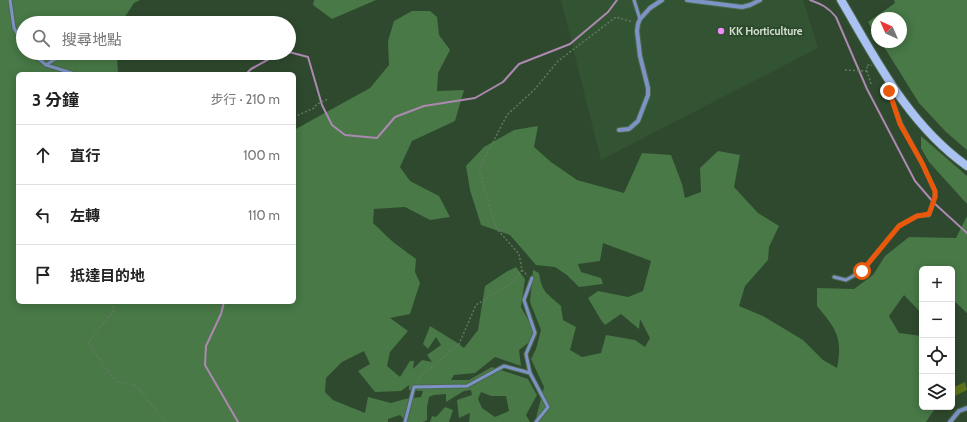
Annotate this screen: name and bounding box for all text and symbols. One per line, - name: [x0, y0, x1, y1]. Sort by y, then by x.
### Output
- north arrow: [871, 12, 907, 48]
- search box: [16, 16, 296, 60]
- place label: KK Horticulture: [729, 24, 803, 38]
- marker: KK Horticulture: [716, 26, 726, 36]
- icon: search: [30, 27, 52, 49]
- text: 搜尋地點: [62, 31, 122, 49]
- route end: [880, 82, 898, 100]
- text: 3 分鐘: [32, 90, 79, 110]
- text: 步行 · 210 m: [211, 91, 280, 107]
- icon: ahead: [32, 144, 54, 166]
- text: 直行: [70, 147, 100, 165]
- text: 100 m: [243, 147, 280, 163]
- icon: left: [32, 204, 54, 226]
- text: 左轉: [70, 207, 100, 225]
- text: 110 m: [248, 207, 280, 223]
- route start: [853, 262, 871, 280]
- icon: arrive: [32, 264, 54, 286]
- map controls: [919, 266, 955, 410]
- button: +: [919, 266, 955, 302]
- text: 抵達目的地: [70, 267, 145, 285]
- button: −: [919, 302, 955, 338]
- button: locate: [919, 338, 955, 374]
- button: layers: [919, 374, 955, 410]

